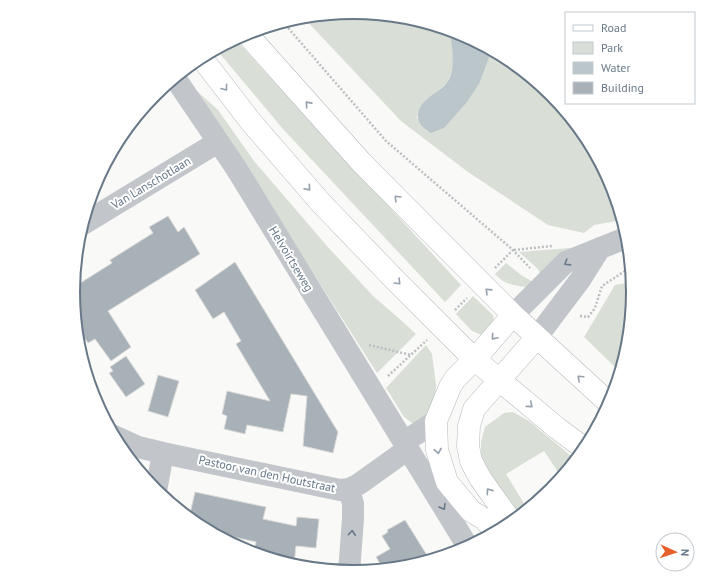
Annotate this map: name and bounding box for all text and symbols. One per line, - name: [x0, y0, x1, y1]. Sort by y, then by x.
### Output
- legend: [565, 12, 695, 104]
- text: Road: [601, 20, 626, 35]
- text: Park: [601, 40, 623, 55]
- text: Water: [601, 60, 631, 75]
- text: Building: [601, 80, 644, 95]
- one-way arrow: [220, 84, 227, 91]
- one-way arrow: [306, 101, 313, 108]
- street label: Van Lanschotlaan: [107, 153, 193, 213]
- one-way arrow: [304, 184, 311, 191]
- one-way arrow: [394, 195, 402, 203]
- street label: Helvoirtseweg: [266, 223, 317, 294]
- one-way arrow: [564, 258, 571, 266]
- one-way arrow: [393, 278, 401, 285]
- one-way arrow: [485, 288, 493, 296]
- one-way arrow: [491, 333, 498, 340]
- one-way arrow: [578, 376, 585, 383]
- one-way arrow: [525, 401, 532, 408]
- one-way arrow: [433, 448, 442, 454]
- street label: Pastoor van den Houtstraat: [197, 452, 337, 495]
- one-way arrow: [486, 488, 494, 495]
- one-way arrow: [438, 503, 445, 510]
- one-way arrow: [348, 530, 357, 536]
- north arrow: [655, 532, 695, 572]
- text: N: [678, 549, 692, 557]

